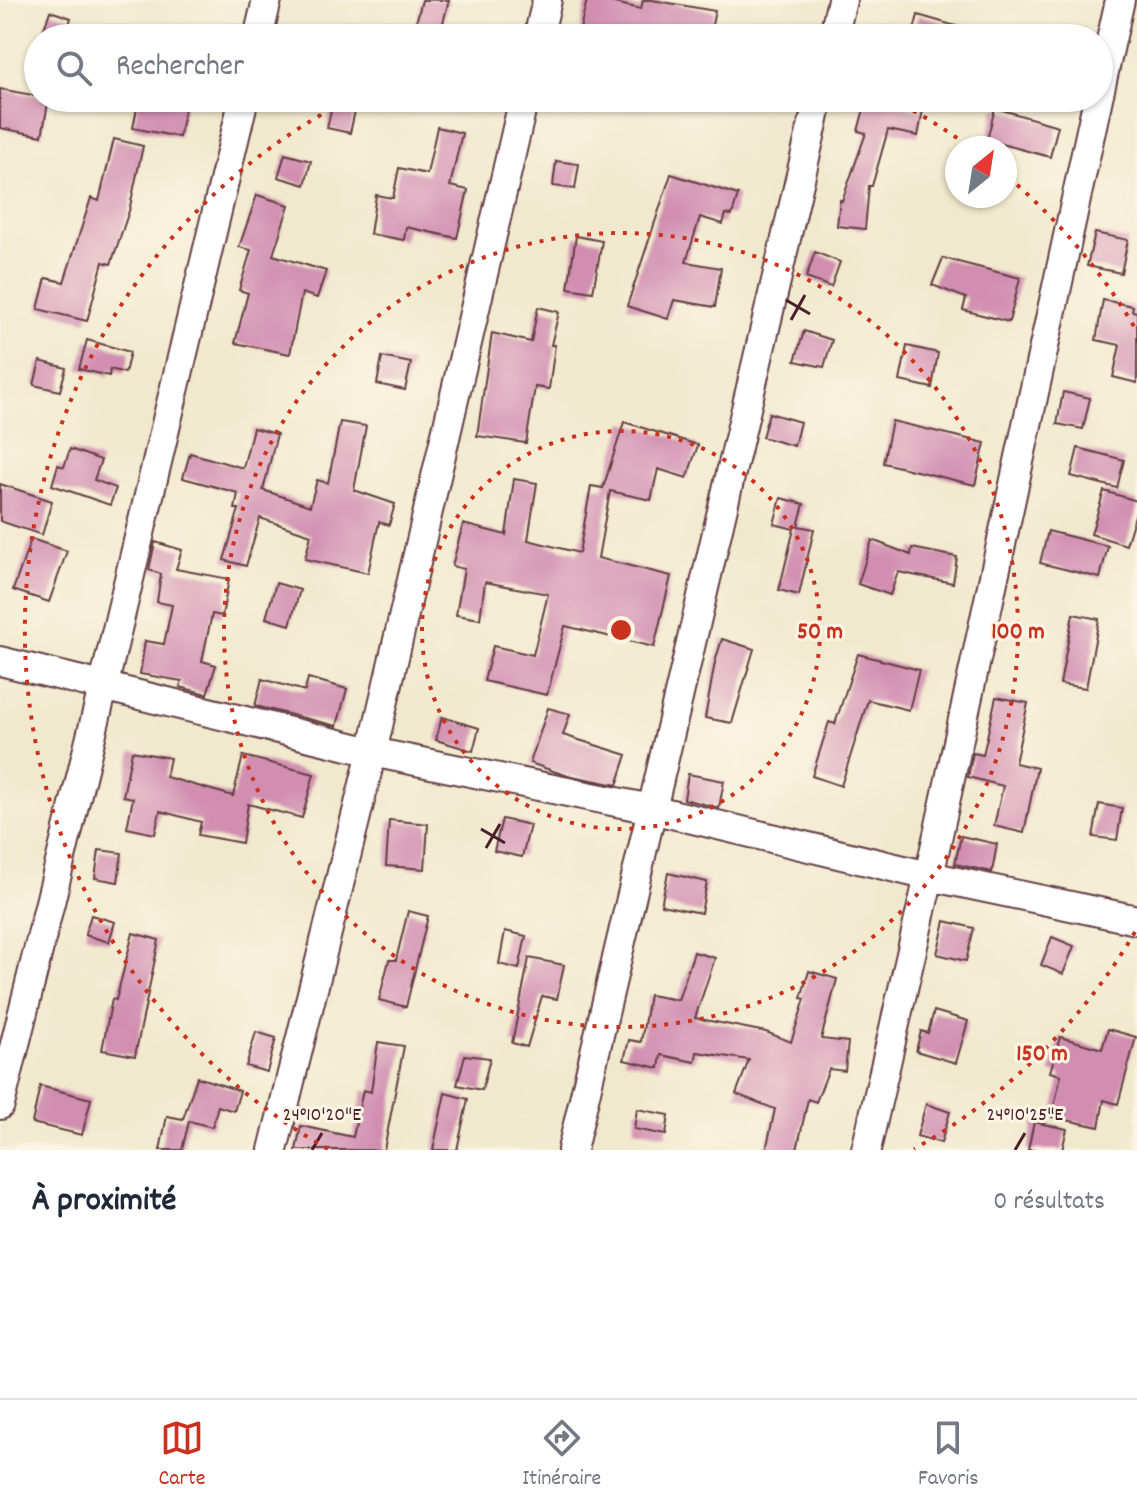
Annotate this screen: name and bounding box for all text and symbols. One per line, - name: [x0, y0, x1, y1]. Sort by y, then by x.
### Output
- search box: [24, 24, 1113, 112]
- icon: search: [52, 46, 96, 90]
- text: Rechercher: [116, 47, 244, 90]
- north arrow: [945, 136, 1017, 208]
- centre of rings: [607, 616, 635, 644]
- text: 50 m: [797, 616, 843, 650]
- text: 100 m: [991, 616, 1045, 650]
- text: 150 m: [1016, 1038, 1068, 1072]
- text: 24°10'20"E: [283, 1102, 361, 1130]
- text: 24°10'25"E: [987, 1102, 1063, 1130]
- text: À proximité: [32, 1178, 176, 1227]
- text: 0 résultats: [993, 1184, 1105, 1221]
- tab: Carte: [158, 1416, 206, 1495]
- tab: Itinéraire: [522, 1416, 601, 1495]
- tab: Favoris: [918, 1416, 979, 1495]

